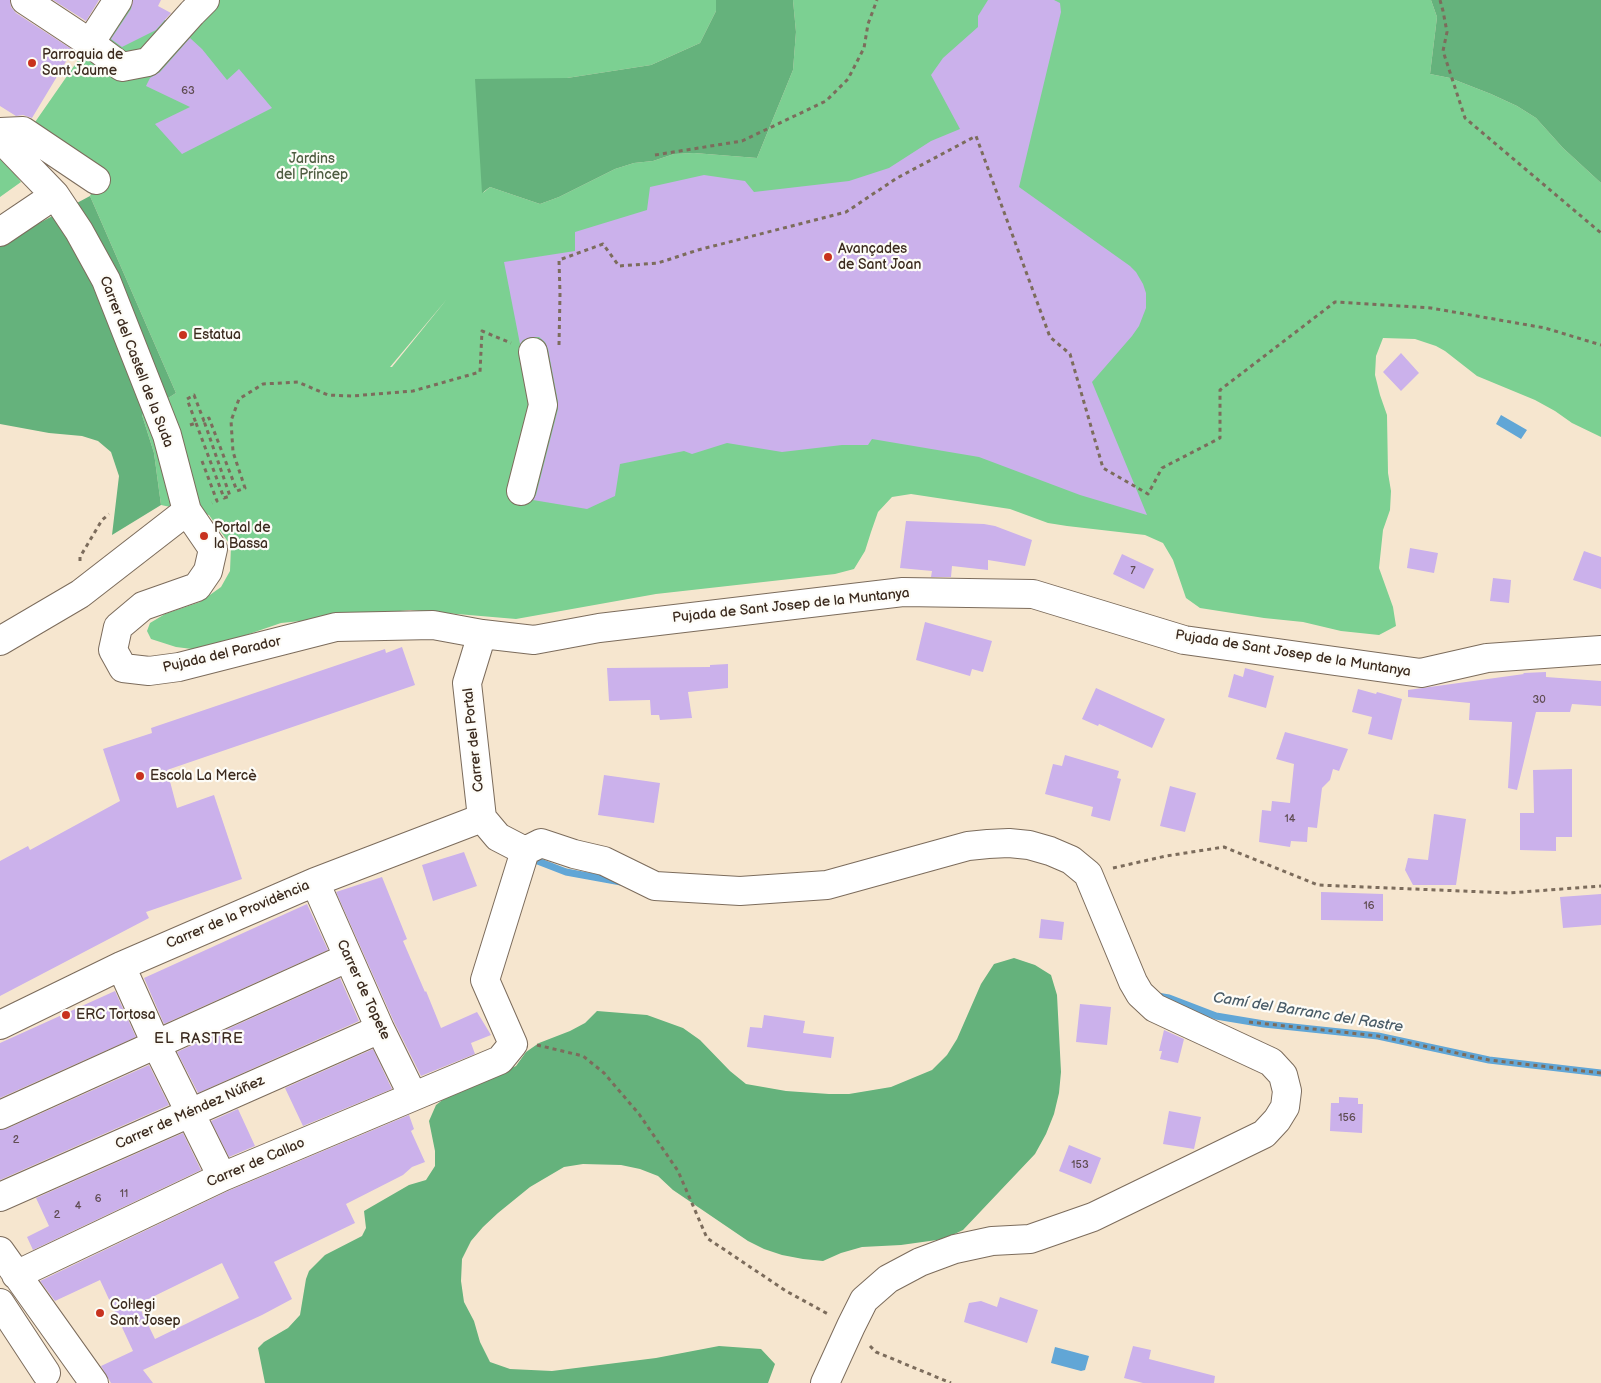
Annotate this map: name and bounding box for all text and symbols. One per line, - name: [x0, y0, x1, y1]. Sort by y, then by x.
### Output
- place label: Parroquia de Sant Jaume: [42, 47, 123, 80]
- marker: Parroquia de Sant Jaume: [26, 57, 38, 69]
- house number: 63: [181, 84, 195, 98]
- park label: Jardins del Príncep: [276, 151, 348, 184]
- place label: Avançades de Sant Joan: [838, 241, 921, 274]
- marker: Avançades de Sant Joan: [822, 251, 834, 263]
- street label: Carrer del Castell de la Suda: [96, 274, 176, 450]
- place label: Estatua: [193, 327, 241, 343]
- marker: Estatua: [177, 329, 189, 341]
- place label: Portal de la Bassa: [214, 520, 270, 552]
- marker: Portal de la Bassa: [198, 530, 210, 542]
- house number: 7: [1130, 564, 1136, 578]
- street label: Pujada de Sant Josep de la Muntanya: [672, 585, 910, 627]
- street label: Pujada de Sant Josep de la Muntanya: [1174, 627, 1412, 681]
- street label: Pujada del Parador: [161, 633, 283, 677]
- street label: Carrer del Portal: [460, 687, 488, 793]
- house number: 30: [1532, 693, 1546, 707]
- place label: Escola La Mercè: [150, 768, 257, 784]
- marker: Escola La Mercè: [134, 770, 146, 782]
- house number: 14: [1285, 812, 1295, 826]
- street label: Carrer de la Providència: [164, 877, 312, 953]
- house number: 16: [1364, 899, 1374, 913]
- street label: Carrer de Topete: [332, 937, 394, 1043]
- water label: Camí del Barranc del Rastre: [1212, 989, 1404, 1037]
- place label: ERC Tortosa: [76, 1007, 156, 1023]
- marker: ERC Tortosa: [60, 1009, 72, 1021]
- district label: EL RASTRE: [153, 1030, 245, 1048]
- street label: Carrer de Méndez Núñez: [113, 1073, 267, 1153]
- house number: 156: [1338, 1111, 1356, 1125]
- house number: 2: [13, 1133, 19, 1147]
- street label: Carrer de Callao: [204, 1135, 308, 1191]
- house number: 153: [1071, 1158, 1089, 1172]
- house number: 11: [120, 1187, 128, 1201]
- house number: 6: [95, 1192, 101, 1206]
- house number: 4: [75, 1199, 81, 1213]
- house number: 2: [54, 1208, 60, 1222]
- place label: Col·legi Sant Josep: [110, 1297, 181, 1330]
- marker: Col·legi Sant Josep: [94, 1307, 106, 1319]

